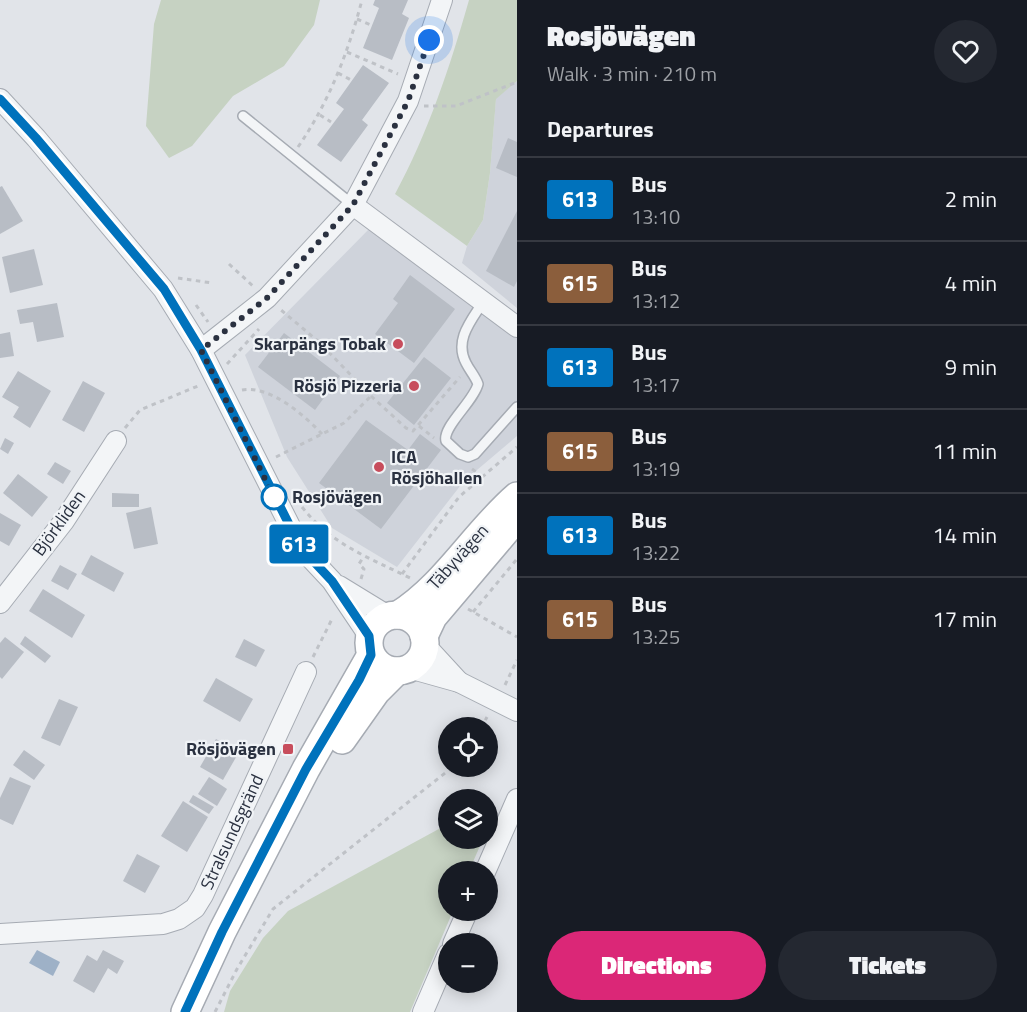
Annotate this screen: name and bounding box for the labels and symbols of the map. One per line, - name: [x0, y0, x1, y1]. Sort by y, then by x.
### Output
- your location: [414, 25, 444, 55]
- place label: Skarpängs Tobak: [254, 330, 387, 357]
- marker: Skarpängs Tobak: [391, 337, 405, 351]
- place label: Rösjö Pizzeria: [293, 372, 402, 399]
- marker: Rösjö Pizzeria: [407, 379, 421, 393]
- place label: ICA Rösjöhallen: [391, 443, 482, 491]
- marker: ICA Rösjöhallen: [372, 460, 386, 474]
- place label: Rosjövägen: [292, 483, 382, 510]
- street label: Björkliden: [25, 484, 92, 561]
- marker: Rosjövägen: [261, 484, 287, 510]
- street label: Täbyvägen: [421, 518, 495, 596]
- line badge: 613: [264, 524, 334, 564]
- place label: Rösjövägen: [186, 735, 276, 762]
- marker: Rösjövägen: [281, 742, 295, 756]
- street label: Stralsundsgränd: [193, 770, 270, 894]

